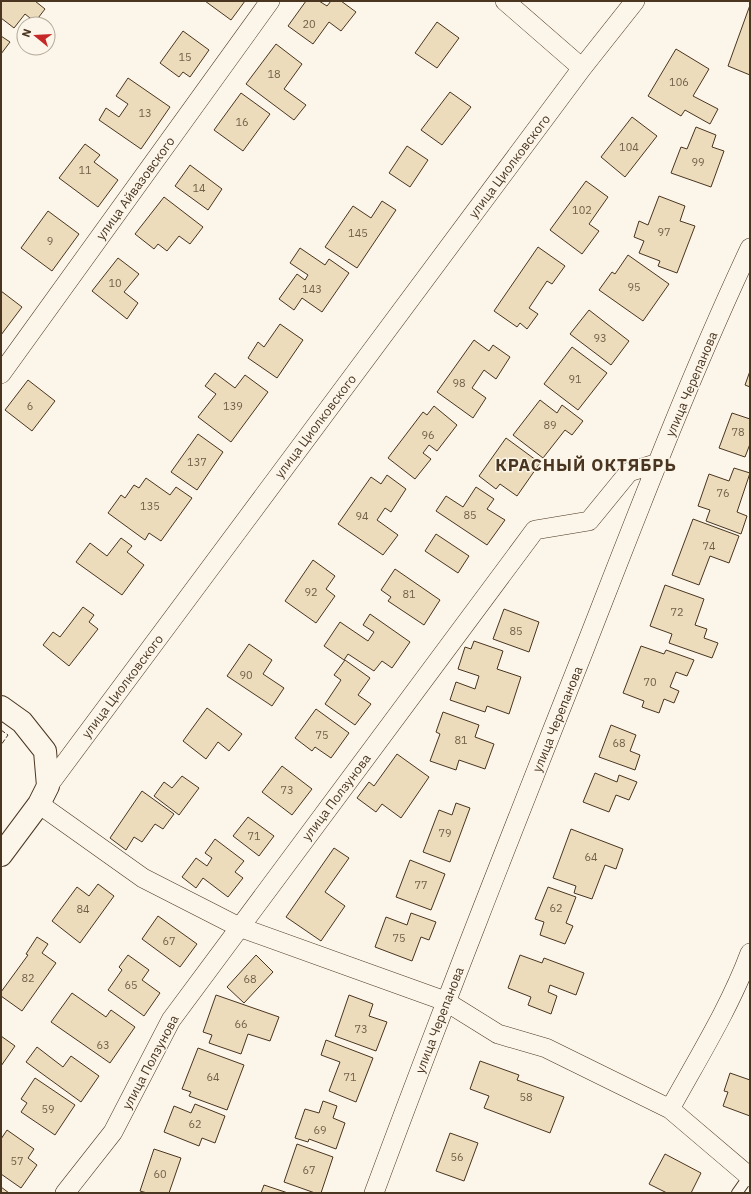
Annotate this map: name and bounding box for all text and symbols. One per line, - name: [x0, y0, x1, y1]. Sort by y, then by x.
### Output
- north arrow: [16, 16, 56, 56]
- house number: 20: [302, 17, 316, 31]
- text: N: [19, 27, 34, 39]
- house number: 15: [178, 50, 192, 64]
- house number: 18: [267, 67, 281, 81]
- house number: 106: [669, 75, 689, 89]
- house number: 13: [138, 106, 152, 120]
- street label: улица Циолковского: [465, 111, 554, 222]
- house number: 16: [235, 115, 249, 129]
- street label: улица Айвазовского: [92, 133, 179, 243]
- house number: 104: [619, 140, 639, 154]
- house number: 99: [691, 155, 705, 169]
- house number: 11: [78, 163, 92, 177]
- house number: 14: [192, 181, 206, 195]
- house number: 102: [572, 203, 592, 217]
- house number: 97: [657, 225, 671, 239]
- house number: 145: [348, 226, 368, 240]
- house number: 9: [47, 234, 53, 248]
- house number: 10: [108, 276, 122, 290]
- house number: 95: [627, 280, 641, 294]
- house number: 143: [302, 282, 322, 296]
- street label: улица Черепанова: [662, 329, 721, 439]
- house number: 93: [593, 331, 607, 345]
- street label: улица Циолковского: [271, 371, 360, 482]
- house number: 91: [568, 372, 582, 386]
- house number: 98: [452, 376, 466, 390]
- house number: 6: [27, 399, 33, 413]
- house number: 139: [223, 399, 243, 413]
- house number: 89: [543, 418, 557, 432]
- house number: 78: [731, 425, 745, 439]
- house number: 96: [421, 428, 435, 442]
- district label: КРАСНЫЙ ОКТЯБРЬ: [495, 454, 677, 476]
- house number: 137: [187, 455, 207, 469]
- house number: 76: [716, 486, 730, 500]
- house number: 135: [140, 499, 160, 513]
- house number: 85: [463, 508, 477, 522]
- house number: 94: [355, 509, 369, 523]
- house number: 74: [702, 539, 716, 553]
- house number: 92: [304, 585, 318, 599]
- house number: 81: [402, 587, 416, 601]
- house number: 72: [670, 605, 684, 619]
- house number: 85: [509, 624, 523, 638]
- street label: улица Циолковского: [78, 631, 167, 742]
- street label: улица Черепанова: [528, 664, 586, 775]
- house number: 90: [239, 668, 253, 682]
- house number: 70: [643, 675, 657, 689]
- house number: 75: [315, 728, 329, 742]
- house number: 81: [454, 733, 468, 747]
- house number: 68: [612, 736, 626, 750]
- street label: улица Ползунова: [298, 750, 375, 844]
- house number: 73: [280, 783, 294, 797]
- house number: 79: [438, 826, 452, 840]
- house number: 71: [247, 829, 261, 843]
- house number: 64: [584, 850, 598, 864]
- house number: 77: [414, 878, 428, 892]
- house number: 62: [549, 901, 563, 915]
- house number: 84: [76, 902, 90, 916]
- house number: 75: [392, 931, 406, 945]
- house number: 67: [162, 934, 176, 948]
- street label: улица Черепанова: [411, 964, 468, 1076]
- house number: 82: [21, 971, 35, 985]
- house number: 68: [243, 972, 257, 986]
- house number: 65: [124, 978, 138, 992]
- street label: улица Ползунова: [118, 1012, 183, 1112]
- house number: 66: [234, 1017, 248, 1031]
- house number: 73: [354, 1022, 368, 1036]
- house number: 63: [96, 1038, 110, 1052]
- house number: 64: [206, 1070, 220, 1084]
- house number: 71: [343, 1070, 357, 1084]
- house number: 58: [519, 1090, 533, 1104]
- house number: 59: [41, 1102, 55, 1116]
- house number: 62: [188, 1117, 202, 1131]
- house number: 69: [313, 1123, 327, 1137]
- house number: 56: [450, 1150, 464, 1164]
- house number: 57: [10, 1154, 24, 1168]
- house number: 67: [302, 1163, 316, 1177]
- house number: 60: [153, 1167, 167, 1181]

